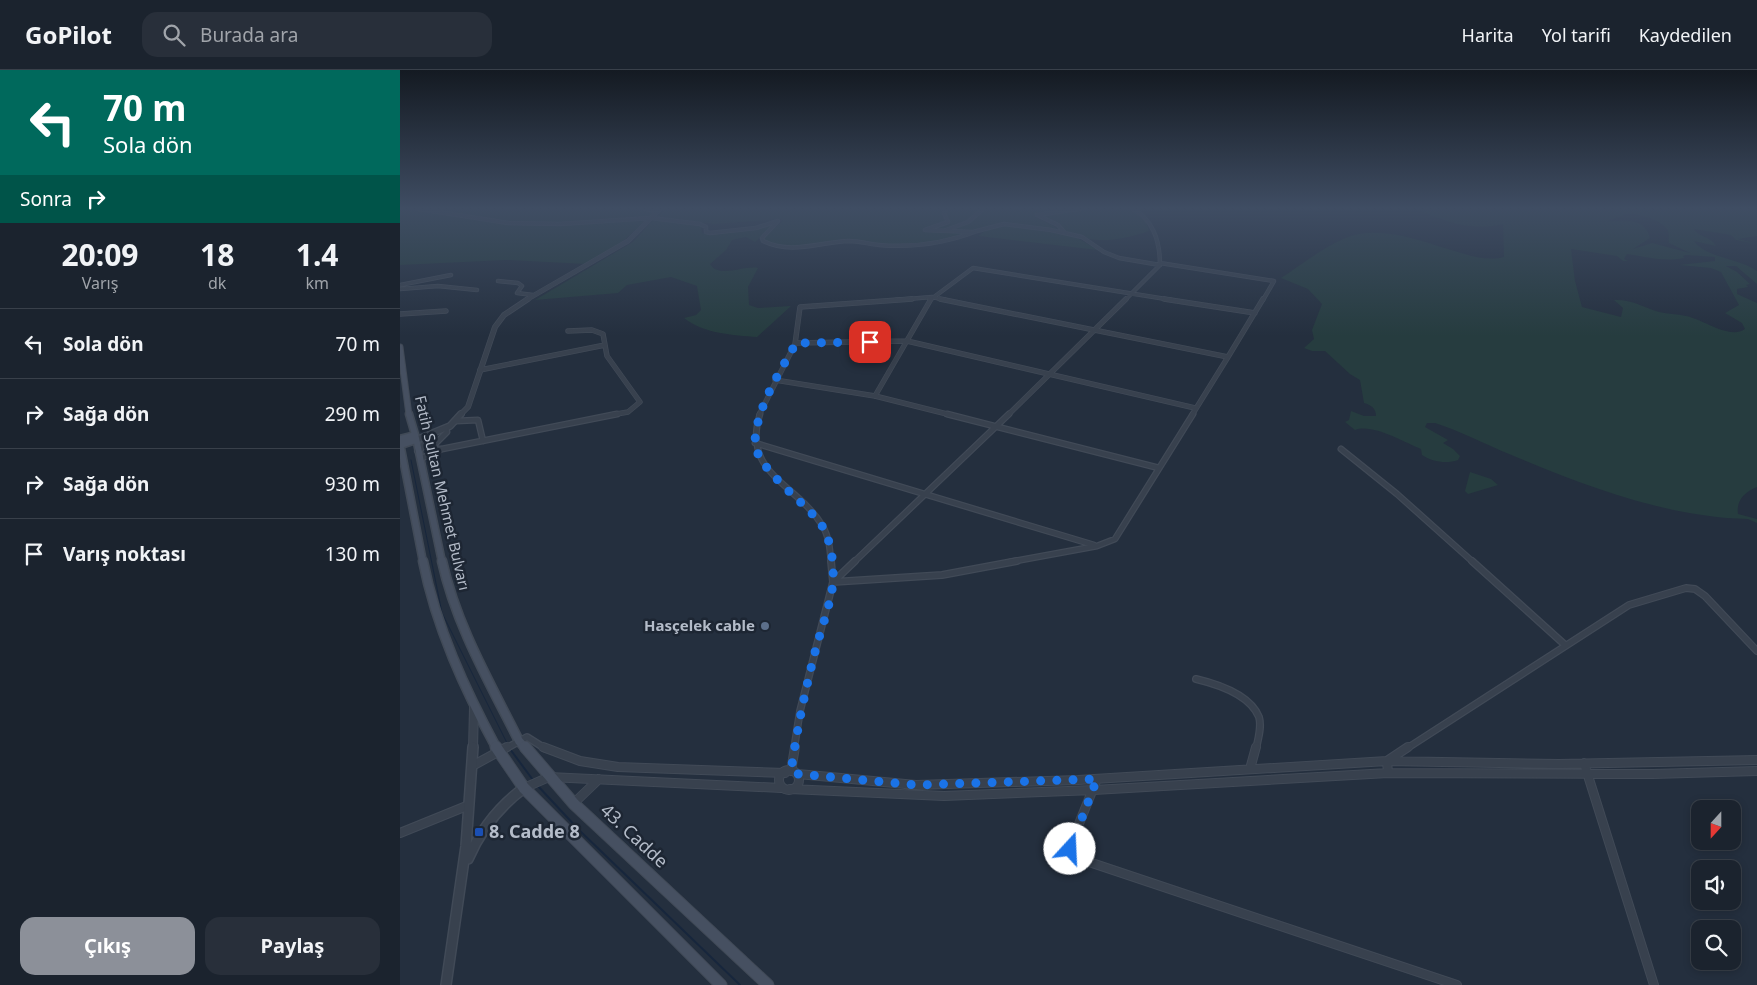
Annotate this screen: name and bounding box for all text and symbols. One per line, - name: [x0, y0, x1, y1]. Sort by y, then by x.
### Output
- search box: [142, 12, 492, 57]
- text: GoPilot: [25, 18, 112, 51]
- icon: search: [160, 21, 188, 49]
- text: Burada ara: [200, 22, 298, 48]
- text: Harita: [1462, 23, 1514, 47]
- text: Yol tarifi: [1542, 23, 1611, 47]
- text: Kaydedilen: [1639, 23, 1732, 47]
- text: 70 m: [103, 84, 186, 131]
- icon: left: [20, 90, 85, 155]
- text: Sola dön: [103, 129, 193, 159]
- icon: right: [82, 185, 110, 213]
- text: Sonra: [20, 186, 72, 212]
- text: 20:09: [61, 234, 139, 275]
- text: 18: [200, 234, 234, 275]
- text: 1.4: [296, 234, 339, 275]
- text: Varış: [82, 272, 118, 294]
- text: dk: [208, 272, 226, 294]
- text: km: [305, 272, 329, 294]
- pin: [849, 321, 891, 363]
- icon: arrive: [856, 328, 884, 356]
- icon: left: [20, 330, 48, 358]
- text: Sola dön: [63, 331, 144, 357]
- text: 70 m: [336, 331, 380, 357]
- street label: Fatih Sultan Mehmet Bulvarı: [411, 393, 475, 592]
- icon: right: [20, 400, 48, 428]
- text: Sağa dön: [63, 401, 149, 427]
- text: 290 m: [325, 401, 380, 427]
- icon: right: [20, 470, 48, 498]
- text: Sağa dön: [63, 471, 149, 497]
- text: 930 m: [325, 471, 380, 497]
- icon: arrive: [20, 540, 48, 568]
- text: Varış noktası: [63, 541, 186, 567]
- text: 130 m: [325, 541, 380, 567]
- place label: Hasçelek cable: [644, 615, 755, 635]
- marker: Hasçelek cable: [759, 620, 771, 632]
- street label: 43. Cadde: [596, 798, 674, 873]
- north arrow: [1691, 800, 1741, 850]
- map controls: [1691, 800, 1741, 970]
- place label: 8. Cadde 8: [489, 819, 580, 843]
- position arrow: [1043, 822, 1095, 874]
- marker: 8. Cadde 8: [473, 826, 485, 838]
- button: sound: [1691, 860, 1741, 910]
- button: Çıkış: [20, 917, 195, 975]
- button: Paylaş: [205, 917, 380, 975]
- button: search: [1691, 920, 1741, 970]

